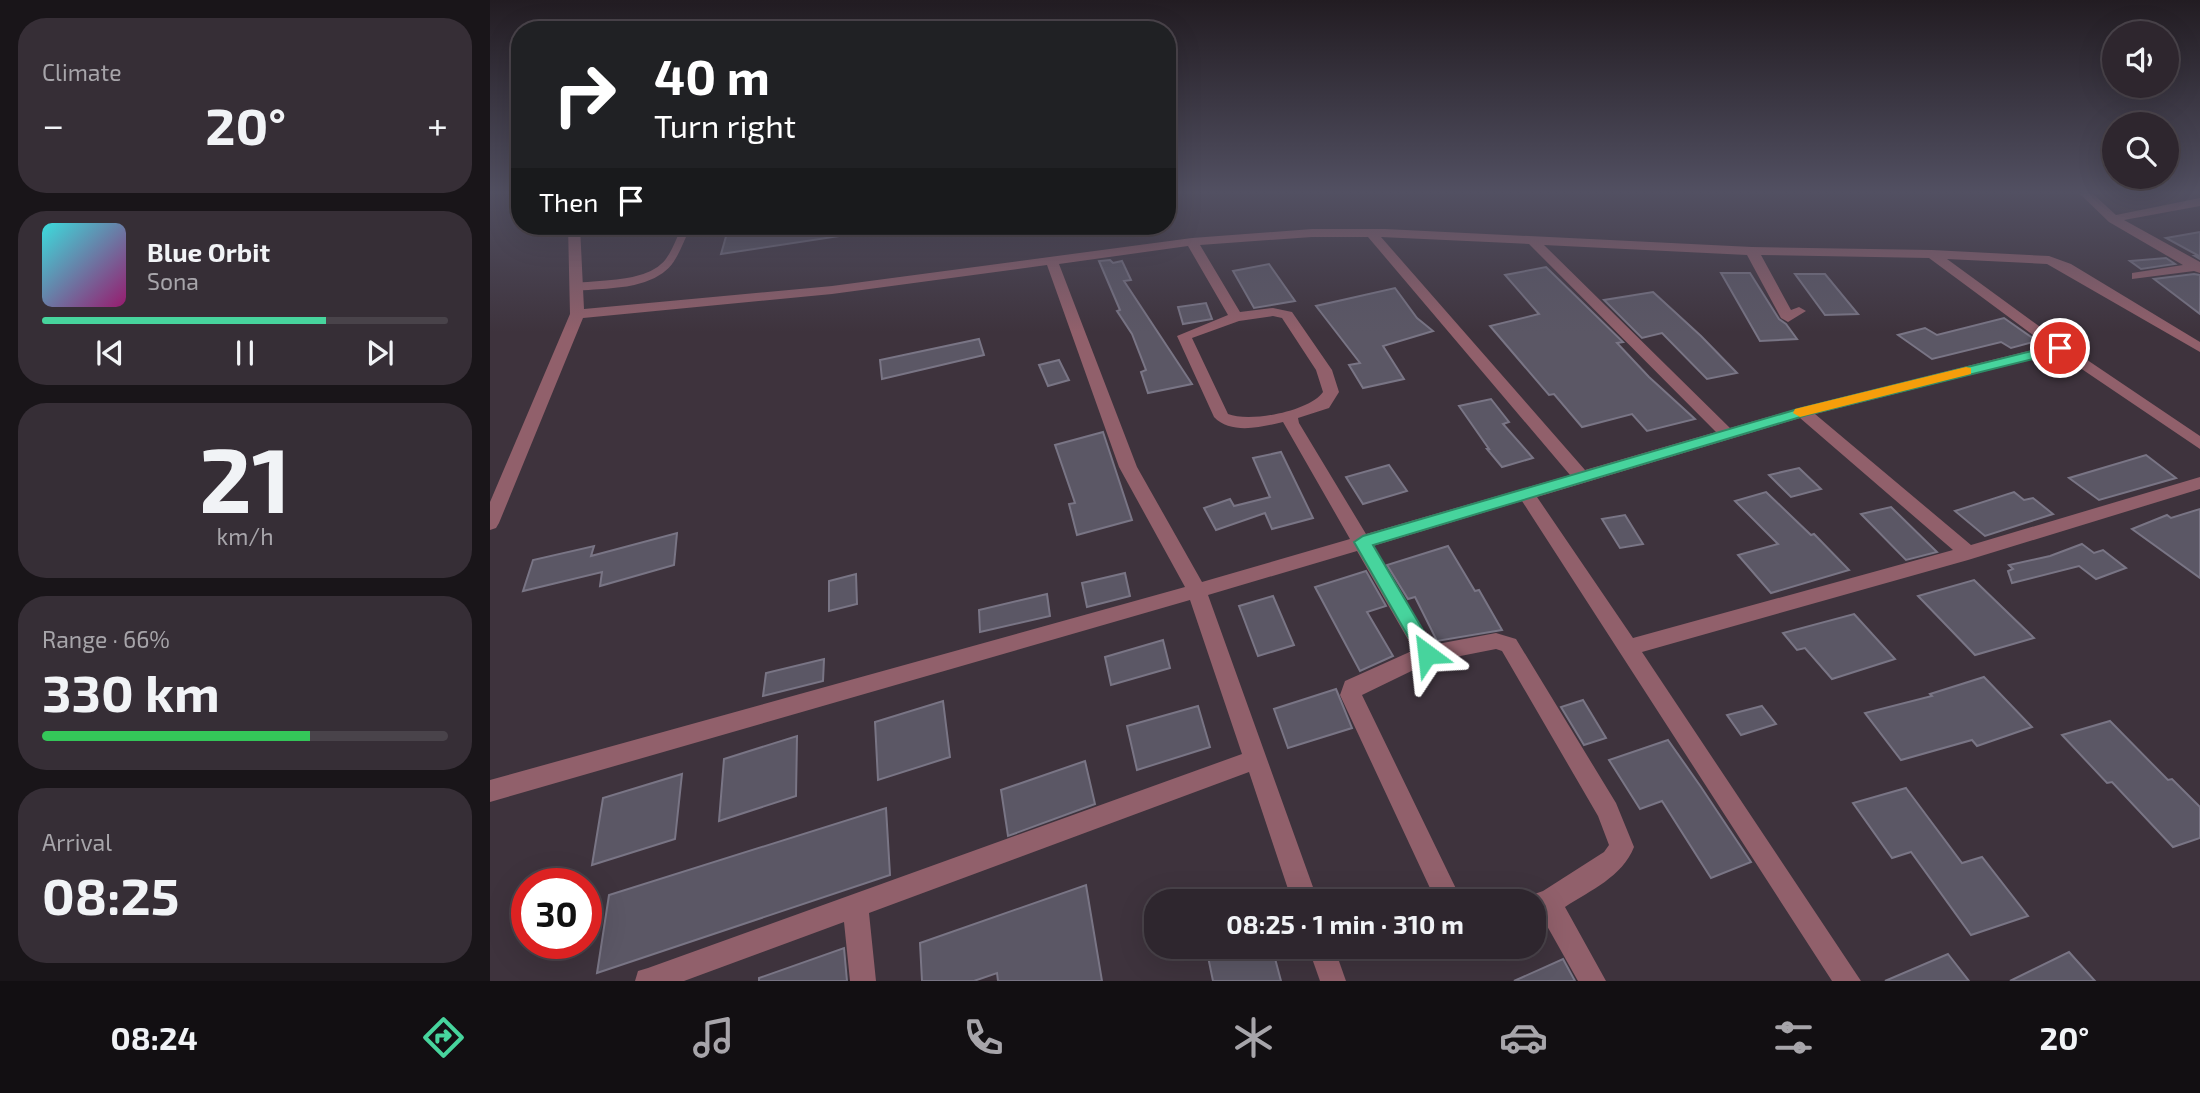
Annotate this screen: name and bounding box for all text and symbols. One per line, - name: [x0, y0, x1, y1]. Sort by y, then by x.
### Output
- map controls: [2102, 21, 2179, 189]
- button: sound: [2102, 21, 2179, 98]
- text: 40 m: [654, 46, 770, 105]
- icon: right: [539, 49, 630, 140]
- text: Climate: [42, 58, 122, 86]
- text: 20°: [205, 93, 286, 155]
- text: −: [42, 101, 64, 147]
- text: +: [427, 101, 448, 147]
- text: Turn right: [654, 106, 796, 144]
- button: search: [2102, 112, 2179, 189]
- icon: arrive: [612, 182, 650, 220]
- text: Then: [539, 186, 598, 217]
- text: Blue Orbit: [147, 236, 270, 267]
- text: Sona: [147, 267, 199, 295]
- pin: [2030, 318, 2090, 378]
- icon: arrive: [2041, 329, 2079, 367]
- icon: previous: [91, 334, 129, 372]
- icon: pause: [226, 334, 264, 372]
- icon: next: [361, 334, 399, 372]
- text: 21: [199, 422, 291, 531]
- text: km/h: [216, 522, 274, 550]
- position arrow: [1390, 617, 1464, 691]
- text: Range · 66%: [42, 625, 170, 653]
- text: 330 km: [42, 660, 220, 722]
- text: Arrival: [42, 828, 112, 856]
- text: 08:25: [42, 863, 180, 925]
- speed limit sign: 30: [511, 868, 602, 959]
- text: 08:25 · 1 min · 310 m: [1226, 908, 1464, 939]
- icon: directions: [419, 1013, 468, 1062]
- icon: music: [689, 1013, 738, 1062]
- icon: phone: [959, 1013, 1008, 1062]
- icon: climate: [1229, 1013, 1278, 1062]
- icon: car: [1499, 1013, 1548, 1062]
- icon: filters: [1769, 1013, 1818, 1062]
- text: 08:24: [111, 1018, 198, 1056]
- text: 20°: [2040, 1018, 2089, 1056]

